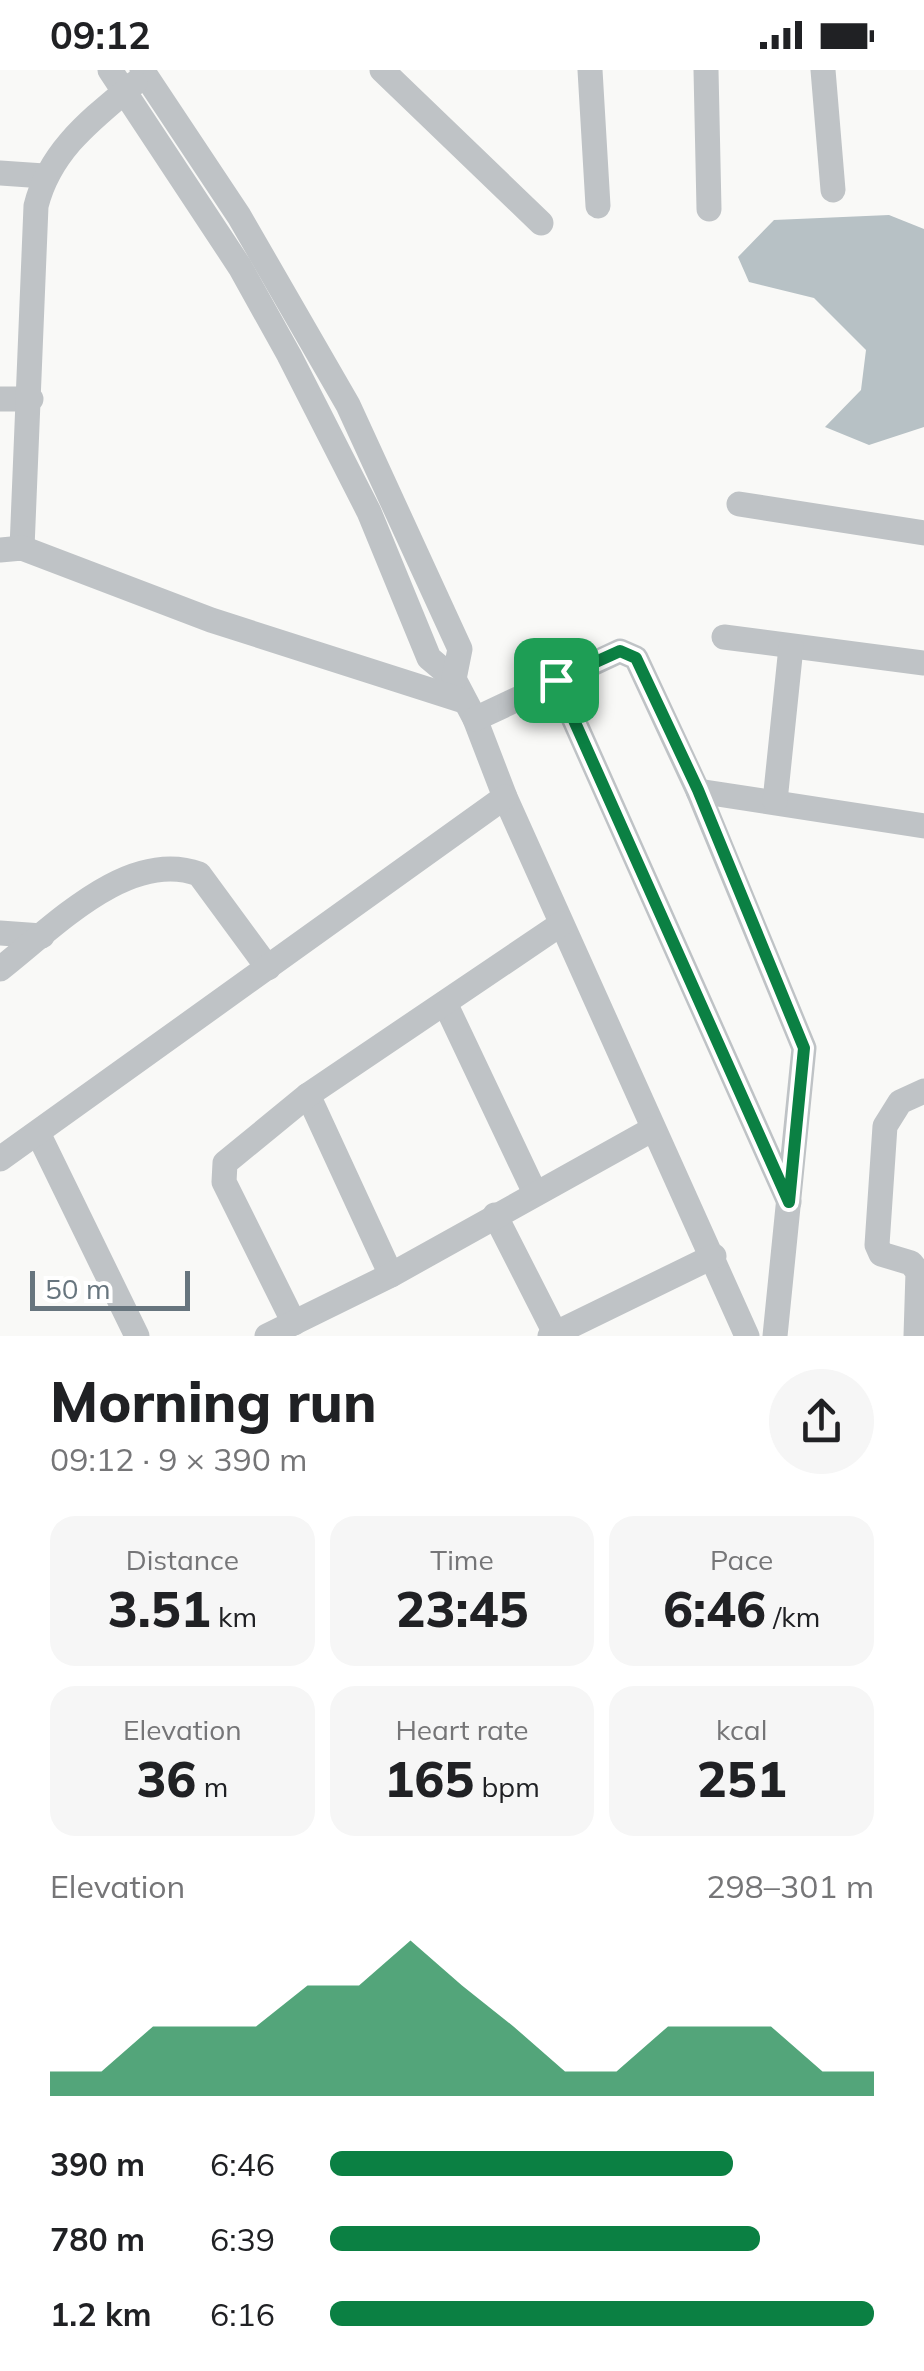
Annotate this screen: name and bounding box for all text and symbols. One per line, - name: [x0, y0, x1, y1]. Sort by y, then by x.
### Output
- text: 09:12: [50, 11, 151, 59]
- pin: [514, 638, 599, 723]
- icon: arrive: [529, 653, 584, 708]
- scale bar: [30, 1266, 190, 1310]
- text: 50 m: [45, 1271, 111, 1306]
- text: Morning run: [50, 1367, 377, 1436]
- button: share: [769, 1369, 874, 1474]
- text: 09:12 · 9 × 390 m: [50, 1439, 307, 1479]
- text: Distance: [126, 1542, 239, 1577]
- text: Time: [430, 1542, 494, 1577]
- text: Pace: [710, 1542, 773, 1577]
- text: 3.51: [108, 1577, 211, 1640]
- text: 23:45: [395, 1577, 528, 1640]
- text: 6:46: [663, 1577, 766, 1640]
- text: km: [211, 1599, 257, 1634]
- text: /km: [766, 1599, 820, 1634]
- text: Elevation: [123, 1712, 242, 1747]
- text: Heart rate: [395, 1712, 529, 1747]
- text: kcal: [716, 1712, 767, 1747]
- text: 36: [136, 1747, 196, 1810]
- text: 165: [384, 1747, 474, 1810]
- text: 251: [697, 1747, 787, 1810]
- text: m: [196, 1769, 228, 1804]
- text: bpm: [474, 1769, 540, 1804]
- text: Elevation: [50, 1866, 185, 1906]
- text: 298–301 m: [706, 1866, 874, 1906]
- text: 390 m: [50, 2144, 145, 2184]
- text: 6:46: [210, 2144, 275, 2184]
- text: 780 m: [50, 2219, 145, 2259]
- text: 6:39: [210, 2219, 275, 2259]
- text: 1.2 km: [50, 2294, 152, 2334]
- text: 6:16: [210, 2294, 275, 2334]

